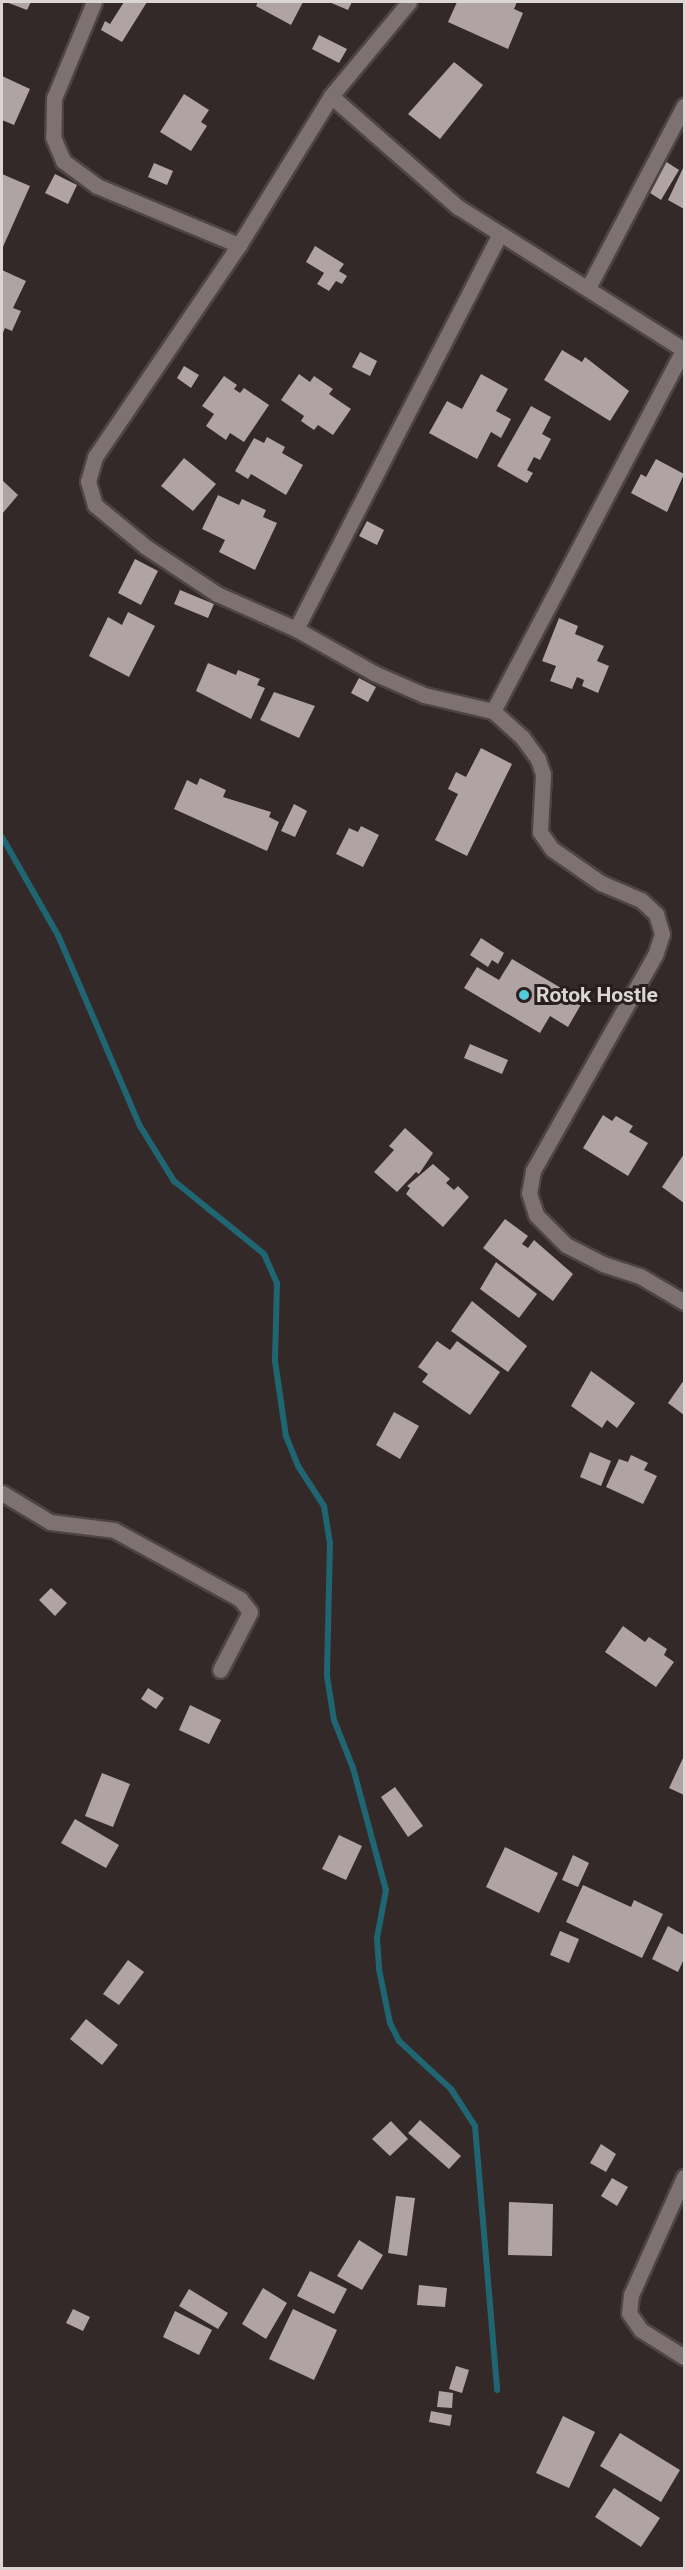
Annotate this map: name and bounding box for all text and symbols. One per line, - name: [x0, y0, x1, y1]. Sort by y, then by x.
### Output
- place label: Rotok Hostle: [536, 982, 658, 1008]
- marker: Rotok Hostle: [517, 988, 531, 1002]

